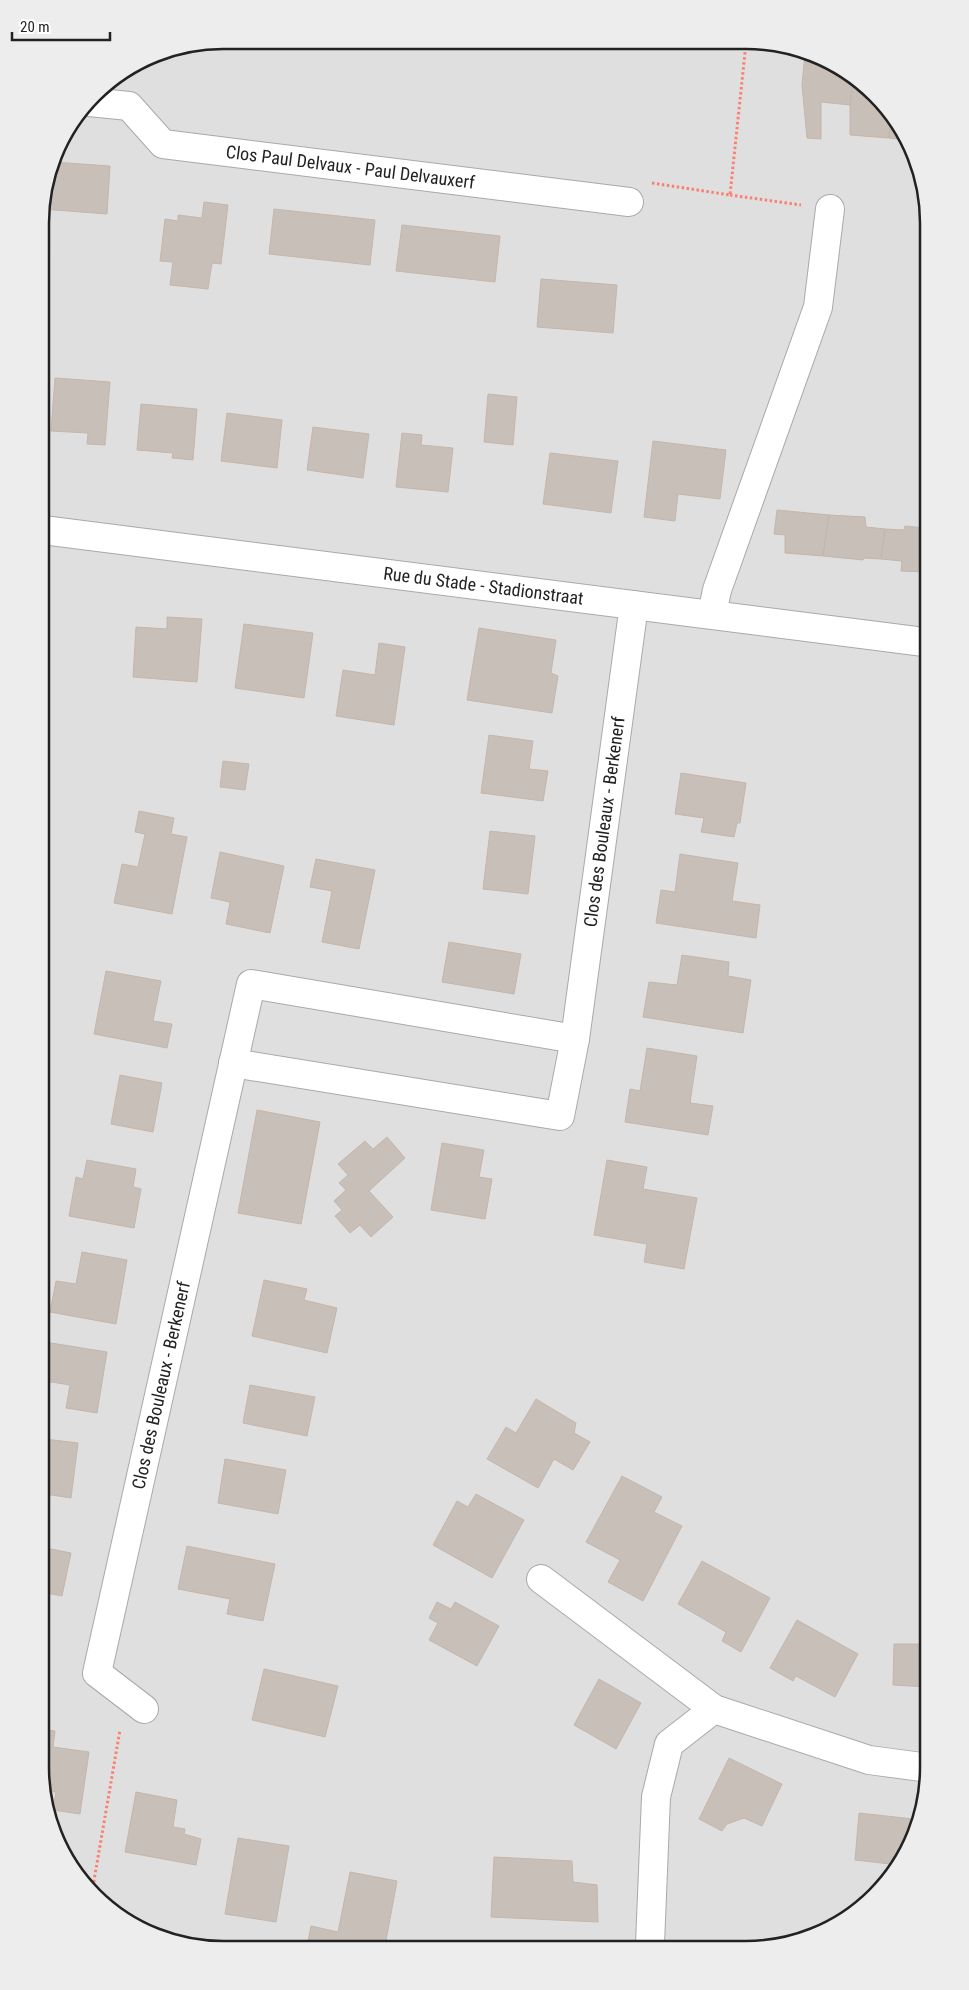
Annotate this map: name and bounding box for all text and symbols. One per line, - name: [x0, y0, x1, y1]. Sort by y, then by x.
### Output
- scale bar: [12, 10, 110, 42]
- text: 20 m: [20, 18, 50, 36]
- street label: Clos Paul Delvaux - Paul Delvauxerf: [225, 141, 476, 193]
- street label: Rue du Stade - Stadionstraat: [382, 562, 585, 609]
- street label: Clos des Bouleaux - Berkenerf: [579, 715, 629, 928]
- street label: Clos des Bouleaux - Berkenerf: [127, 1279, 194, 1491]

